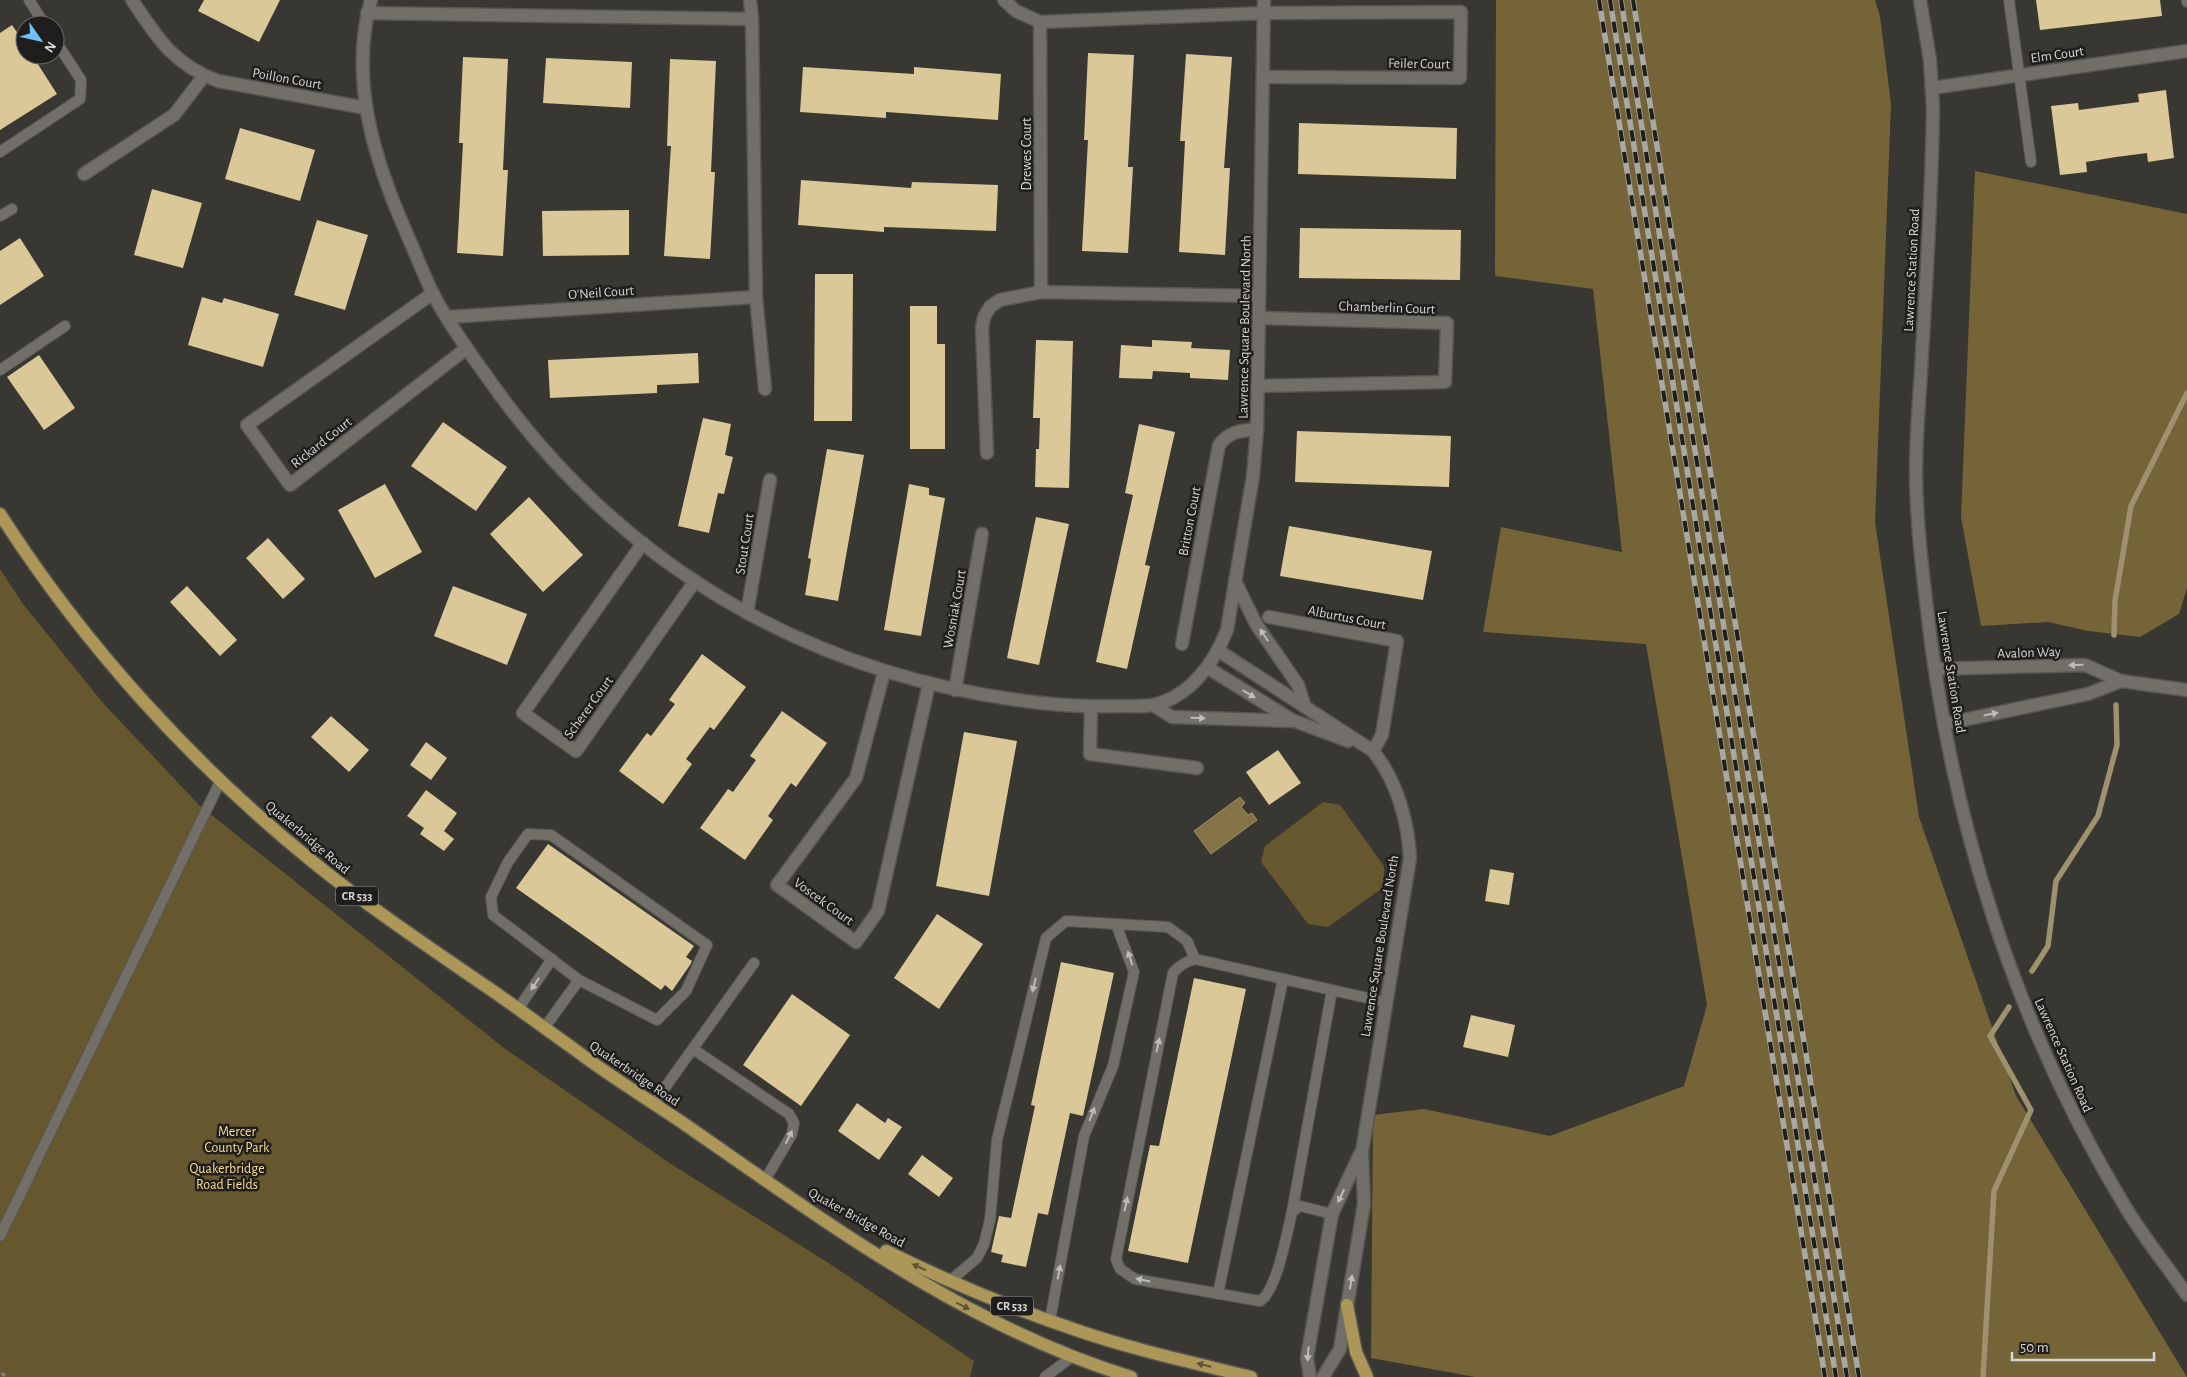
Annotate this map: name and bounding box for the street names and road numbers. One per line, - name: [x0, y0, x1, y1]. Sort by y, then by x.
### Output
- street label: Elm Court: [2030, 44, 2085, 66]
- street label: Feiler Court: [1388, 56, 1451, 72]
- street label: Poillon Court: [251, 66, 323, 92]
- street label: Drewes Court: [1020, 117, 1034, 191]
- street label: Lawrence Station Road: [1902, 208, 1922, 332]
- street label: Lawrence Square Boulevard North: [1236, 235, 1254, 419]
- street label: O'Neil Court: [568, 284, 635, 302]
- street label: Chamberlin Court: [1338, 299, 1436, 317]
- street label: Rickard Court: [289, 415, 355, 471]
- street label: Britton Court: [1176, 485, 1204, 557]
- street label: Stout Court: [733, 512, 757, 576]
- street label: Wosniak Court: [941, 568, 969, 650]
- street label: Alburtus Court: [1307, 604, 1388, 633]
- street label: Lawrence Station Road: [1934, 610, 1968, 734]
- street label: Avalon Way: [1997, 645, 2061, 661]
- street label: Scherer Court: [562, 673, 616, 741]
- street label: Quakerbridge Road: [263, 799, 352, 877]
- street label: Lawrence Square Boulevard North: [1359, 854, 1401, 1038]
- street label: Voscek Court: [791, 876, 856, 928]
- road number: CR 533: [336, 886, 378, 906]
- street label: Lawrence Station Road: [2032, 996, 2095, 1115]
- street label: Quakerbridge Road: [587, 1039, 682, 1109]
- street label: Quaker Bridge Road: [806, 1186, 907, 1250]
- road number: CR 533: [991, 1296, 1033, 1315]

